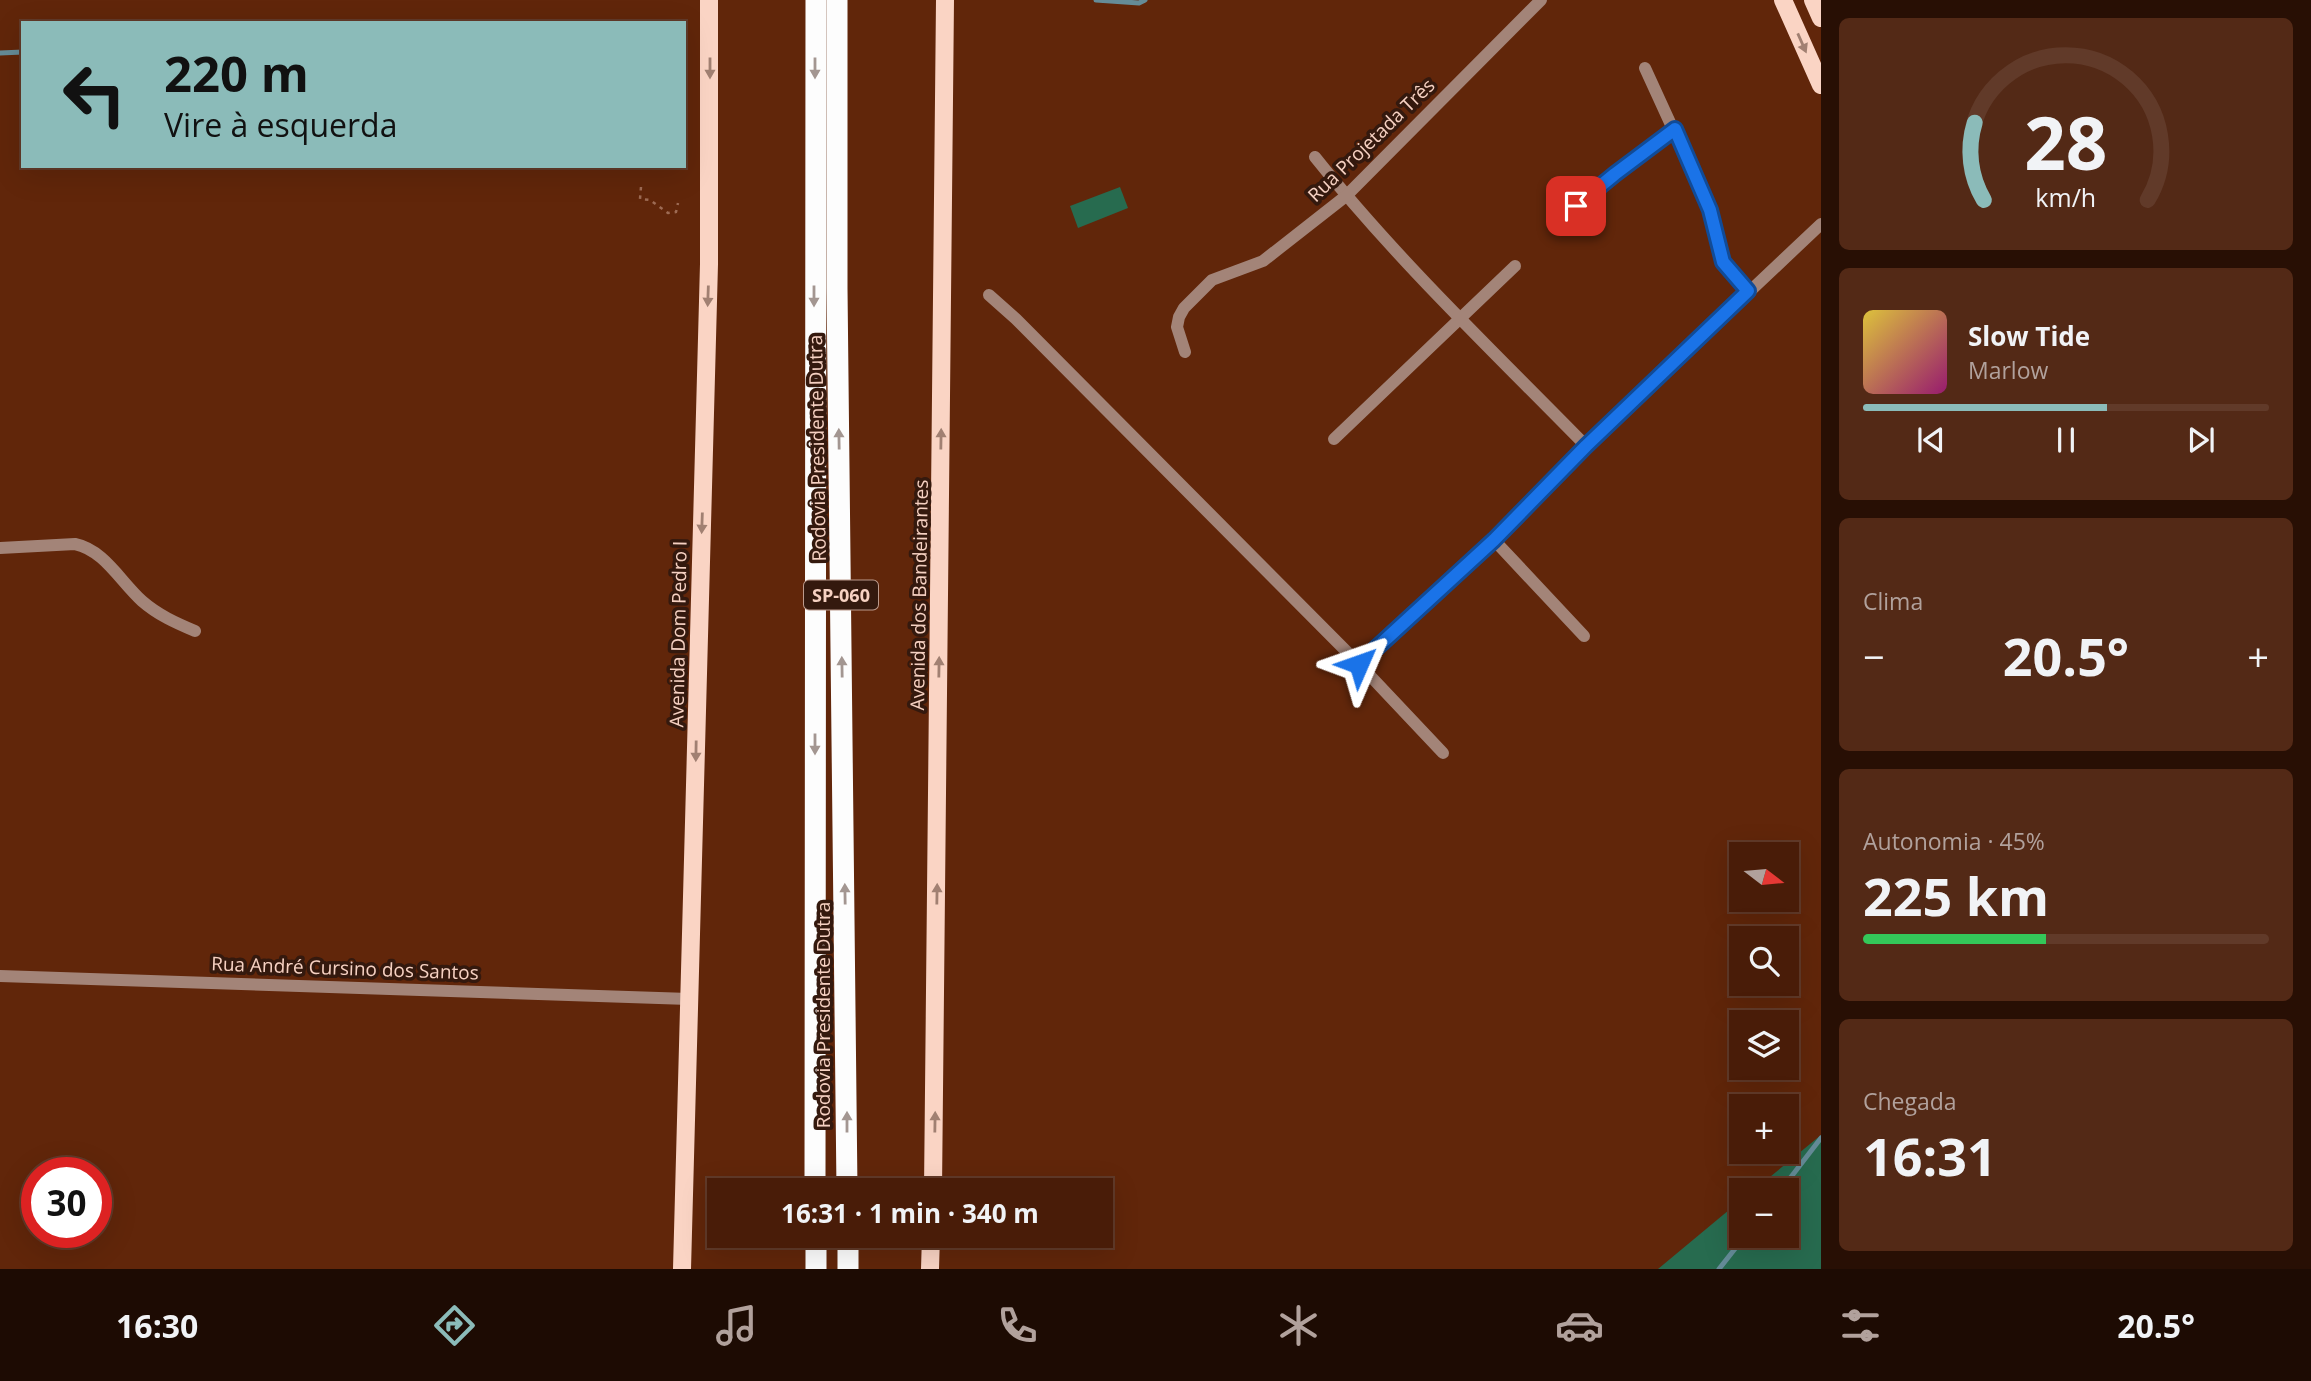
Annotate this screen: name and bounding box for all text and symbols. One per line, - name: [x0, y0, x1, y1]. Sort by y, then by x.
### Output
- one-way arrow: [1797, 32, 1808, 53]
- text: 220 m: [164, 40, 309, 106]
- icon: left: [49, 49, 140, 140]
- one-way arrow: [704, 57, 716, 79]
- one-way arrow: [809, 57, 821, 79]
- street label: Rua Projetada Três: [1302, 73, 1440, 207]
- text: 28: [2024, 92, 2108, 191]
- text: Vire à esquerda: [164, 103, 397, 146]
- pin: [1546, 176, 1606, 236]
- text: km/h: [2036, 180, 2096, 214]
- icon: arrive: [1557, 187, 1595, 225]
- one-way arrow: [702, 285, 714, 307]
- one-way arrow: [808, 285, 820, 307]
- text: Slow Tide: [1968, 318, 2090, 354]
- street label: Rodovia Presidente Dutra: [802, 335, 832, 561]
- text: Marlow: [1968, 354, 2048, 386]
- icon: previous: [1912, 421, 1950, 459]
- icon: pause: [2047, 421, 2085, 459]
- icon: next: [2182, 421, 2220, 459]
- one-way arrow: [833, 428, 845, 450]
- one-way arrow: [935, 428, 947, 450]
- street label: Avenida dos Bandeirantes: [904, 479, 934, 711]
- one-way arrow: [696, 512, 707, 534]
- street label: Avenida Dom Pedro I: [663, 540, 693, 728]
- road number: SP-060: [804, 580, 878, 610]
- text: Clima: [1863, 585, 1923, 617]
- text: 20.5°: [2003, 620, 2129, 691]
- position arrow: [1322, 627, 1396, 701]
- text: −: [1863, 630, 1885, 682]
- text: +: [2247, 630, 2269, 682]
- one-way arrow: [837, 656, 848, 678]
- one-way arrow: [933, 656, 945, 678]
- one-way arrow: [809, 733, 821, 755]
- one-way arrow: [690, 740, 702, 762]
- text: Autonomia · 45%: [1863, 825, 2045, 857]
- north arrow: [1729, 842, 1799, 912]
- map controls: [1729, 842, 1799, 1248]
- text: 225 km: [1863, 860, 2049, 931]
- one-way arrow: [840, 883, 851, 905]
- one-way arrow: [931, 883, 943, 905]
- street label: Rodovia Presidente Dutra: [810, 902, 836, 1128]
- button: search: [1729, 926, 1799, 996]
- street label: Rua André Cursino dos Santos: [211, 950, 479, 986]
- button: layers: [1729, 1010, 1799, 1080]
- text: Chegada: [1863, 1085, 1957, 1117]
- button: +: [1729, 1094, 1799, 1164]
- one-way arrow: [841, 1111, 853, 1133]
- one-way arrow: [929, 1111, 940, 1133]
- text: 16:31: [1863, 1120, 1997, 1191]
- speed limit sign: 30: [21, 1157, 112, 1248]
- button: −: [1729, 1178, 1799, 1248]
- text: 16:31 · 1 min · 340 m: [781, 1195, 1039, 1231]
- icon: directions: [430, 1301, 479, 1350]
- icon: music: [712, 1301, 761, 1350]
- icon: phone: [993, 1301, 1042, 1350]
- icon: climate: [1274, 1301, 1323, 1350]
- icon: car: [1555, 1301, 1604, 1350]
- icon: filters: [1836, 1301, 1885, 1350]
- text: 16:30: [116, 1304, 198, 1347]
- text: 20.5°: [2117, 1304, 2195, 1347]

